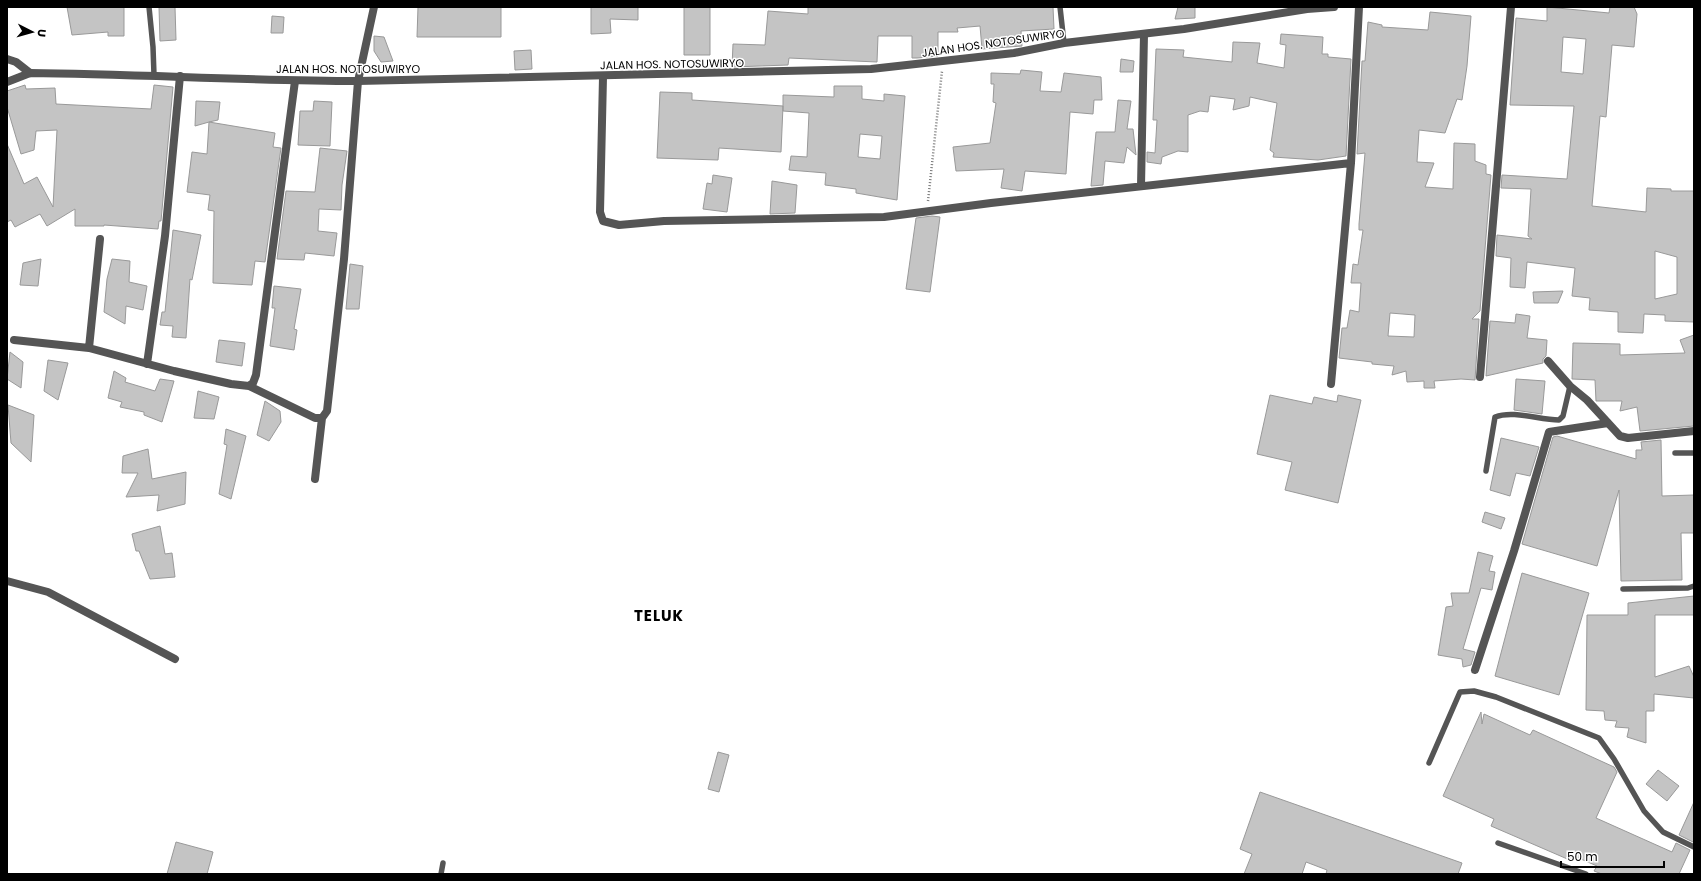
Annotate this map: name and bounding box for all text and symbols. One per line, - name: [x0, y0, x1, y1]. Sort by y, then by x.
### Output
- north arrow: [12, 12, 52, 52]
- street label: JALAN HOS. NOTOSUWIRYO: [921, 25, 1066, 61]
- text: U: [34, 28, 50, 38]
- street label: JALAN HOS. NOTOSUWIRYO: [600, 55, 745, 73]
- street label: JALAN HOS. NOTOSUWIRYO: [276, 61, 420, 77]
- district label: TELUK: [634, 605, 684, 626]
- scale bar: [1561, 843, 1664, 869]
- text: 50 m: [1567, 848, 1598, 865]

